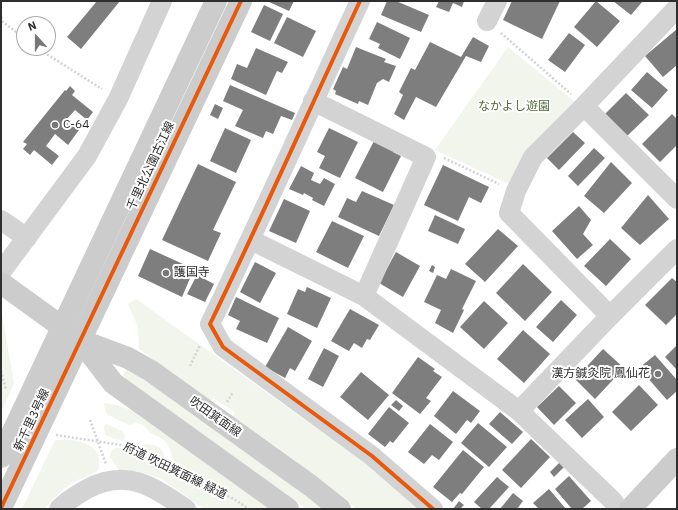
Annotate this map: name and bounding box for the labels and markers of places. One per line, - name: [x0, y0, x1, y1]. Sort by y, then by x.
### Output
- place label: C-64: [63, 118, 89, 132]
- marker: C-64: [50, 120, 60, 130]
- place label: 護国寺: [174, 266, 210, 280]
- marker: 護国寺: [161, 268, 171, 278]
- place label: 漢方鍼灸院 鳳仙花: [551, 367, 650, 381]
- marker: 漢方鍼灸院 鳳仙花: [653, 369, 663, 379]

